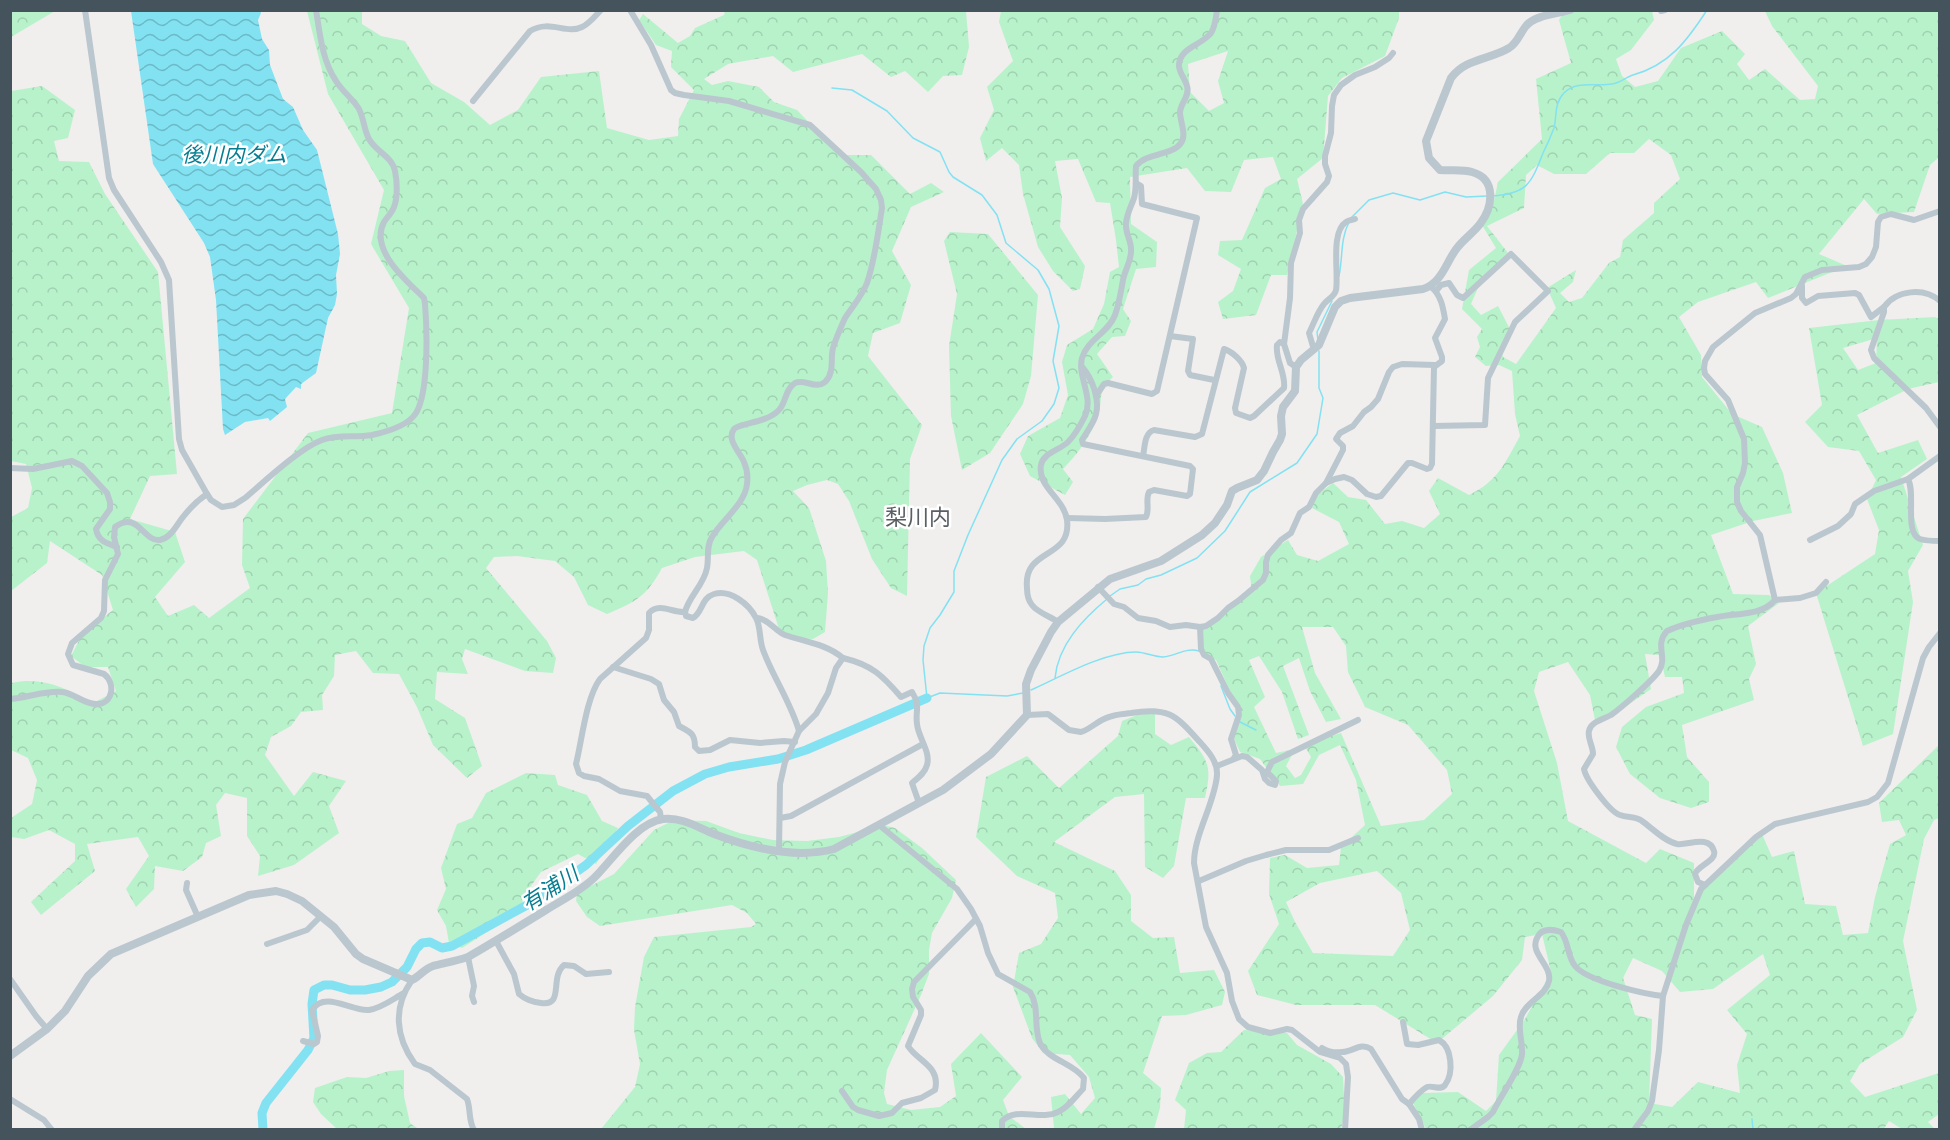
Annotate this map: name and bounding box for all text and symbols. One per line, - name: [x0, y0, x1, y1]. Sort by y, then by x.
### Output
- water label: 後川内ダム: [182, 142, 287, 168]
- district label: 梨川内: [885, 504, 951, 531]
- water label: 有浦川: [517, 860, 585, 917]

